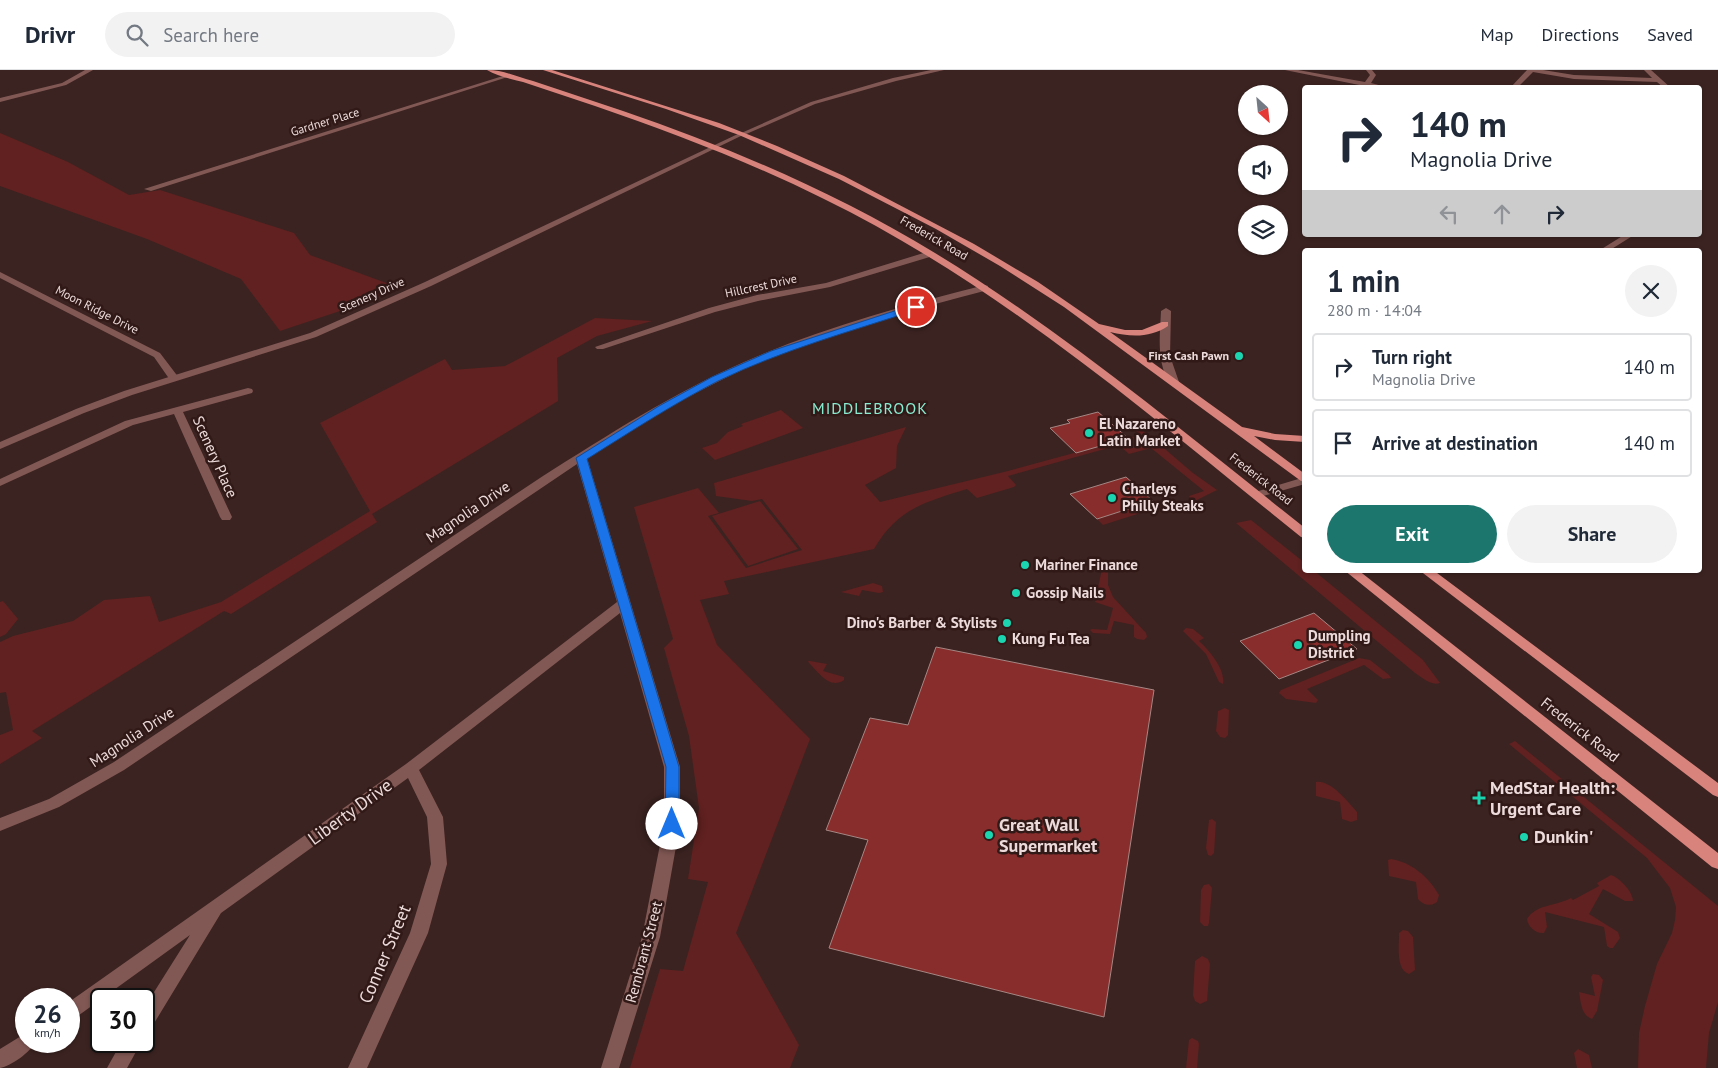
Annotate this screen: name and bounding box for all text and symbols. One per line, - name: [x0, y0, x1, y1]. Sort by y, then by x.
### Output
- search box: [105, 12, 455, 57]
- text: Drivr: [25, 19, 75, 50]
- icon: search: [123, 21, 151, 49]
- text: Search here: [163, 23, 259, 47]
- text: Map: [1481, 23, 1513, 46]
- text: Directions: [1541, 23, 1619, 46]
- text: Saved: [1647, 23, 1693, 46]
- north arrow: [1238, 85, 1288, 135]
- map controls: [1238, 85, 1288, 255]
- text: 140 m: [1410, 101, 1507, 147]
- street label: Gardner Place: [289, 104, 361, 139]
- icon: right: [1327, 105, 1392, 170]
- button: sound: [1238, 145, 1288, 195]
- text: Magnolia Drive: [1410, 145, 1552, 173]
- icon: left: [1435, 200, 1463, 228]
- icon: ahead: [1488, 200, 1516, 228]
- icon: right: [1541, 200, 1569, 228]
- button: layers: [1238, 205, 1288, 255]
- street label: Frederick Road: [898, 212, 971, 263]
- text: 1 min: [1327, 261, 1400, 300]
- button: close: [1625, 265, 1677, 317]
- street label: Hillcrest Drive: [724, 271, 798, 300]
- street label: Scenery Drive: [337, 274, 407, 316]
- street label: Moon Ridge Drive: [53, 282, 141, 337]
- pin: [895, 286, 937, 328]
- icon: arrive: [902, 293, 930, 321]
- text: 280 m · 14:04: [1327, 300, 1422, 320]
- text: Turn right: [1372, 345, 1452, 369]
- place label: First Cash Pawn: [1149, 348, 1229, 363]
- marker: First Cash Pawn: [1233, 350, 1245, 362]
- icon: right: [1329, 353, 1357, 381]
- text: 140 m: [1623, 355, 1675, 379]
- text: Magnolia Drive: [1372, 369, 1476, 389]
- district label: MIDDLEBROOK: [812, 398, 928, 418]
- street label: Scenery Place: [189, 413, 242, 501]
- place label: El Nazareno Latin Market: [1099, 414, 1181, 450]
- marker: El Nazareno Latin Market: [1083, 427, 1095, 439]
- icon: arrive: [1329, 429, 1357, 457]
- text: Arrive at destination: [1372, 431, 1538, 455]
- text: 140 m: [1623, 431, 1675, 455]
- street label: Frederick Road: [1227, 449, 1296, 508]
- street label: Magnolia Drive: [422, 477, 513, 547]
- place label: Charleys Philly Steaks: [1122, 479, 1204, 515]
- marker: Charleys Philly Steaks: [1106, 492, 1118, 504]
- button: Exit: [1327, 505, 1497, 563]
- button: Share: [1507, 505, 1677, 563]
- place label: Mariner Finance: [1035, 555, 1138, 574]
- marker: Mariner Finance: [1019, 559, 1031, 571]
- place label: Gossip Nails: [1026, 583, 1104, 602]
- marker: Gossip Nails: [1010, 587, 1022, 599]
- place label: Dino's Barber & Stylists: [847, 613, 997, 632]
- marker: Dino's Barber & Stylists: [1001, 617, 1013, 629]
- place label: Dumpling District: [1308, 626, 1371, 662]
- place label: Kung Fu Tea: [1012, 629, 1090, 648]
- marker: Kung Fu Tea: [996, 633, 1008, 645]
- marker: Dumpling District: [1292, 639, 1304, 651]
- street label: Frederick Road: [1537, 693, 1623, 766]
- street label: Magnolia Drive: [86, 702, 178, 771]
- street label: Liberty Drive: [303, 773, 396, 850]
- place label: MedStar Health: Urgent Care: [1490, 776, 1615, 820]
- marker: MedStar Health: Urgent Care: [1472, 791, 1486, 805]
- position arrow: [645, 797, 697, 849]
- place label: Great Wall Supermarket: [999, 813, 1098, 857]
- place label: Dunkin': [1534, 825, 1593, 848]
- marker: Great Wall Supermarket: [983, 829, 995, 841]
- marker: Dunkin': [1518, 831, 1530, 843]
- street label: Rembrant Street: [621, 899, 666, 1005]
- street label: Conner Street: [353, 901, 416, 1007]
- speed limit sign: 30: [90, 988, 155, 1053]
- text: 26: [33, 998, 62, 1030]
- text: km/h: [34, 1025, 61, 1040]

